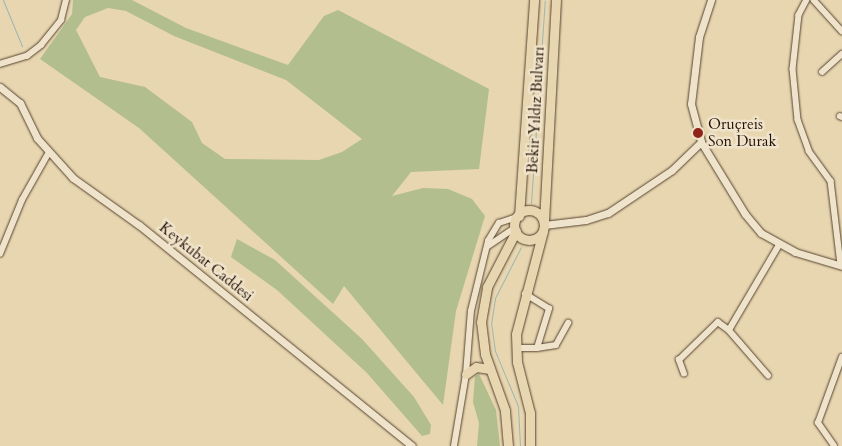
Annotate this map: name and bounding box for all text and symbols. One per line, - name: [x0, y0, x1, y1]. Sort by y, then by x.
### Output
- street label: Bekir Yıldız Bulvarı: [524, 46, 548, 174]
- place label: Oruçreis Son Durak: [708, 115, 777, 150]
- marker: Oruçreis Son Durak: [692, 127, 704, 139]
- street label: Keykubat Caddesi: [155, 219, 257, 305]

